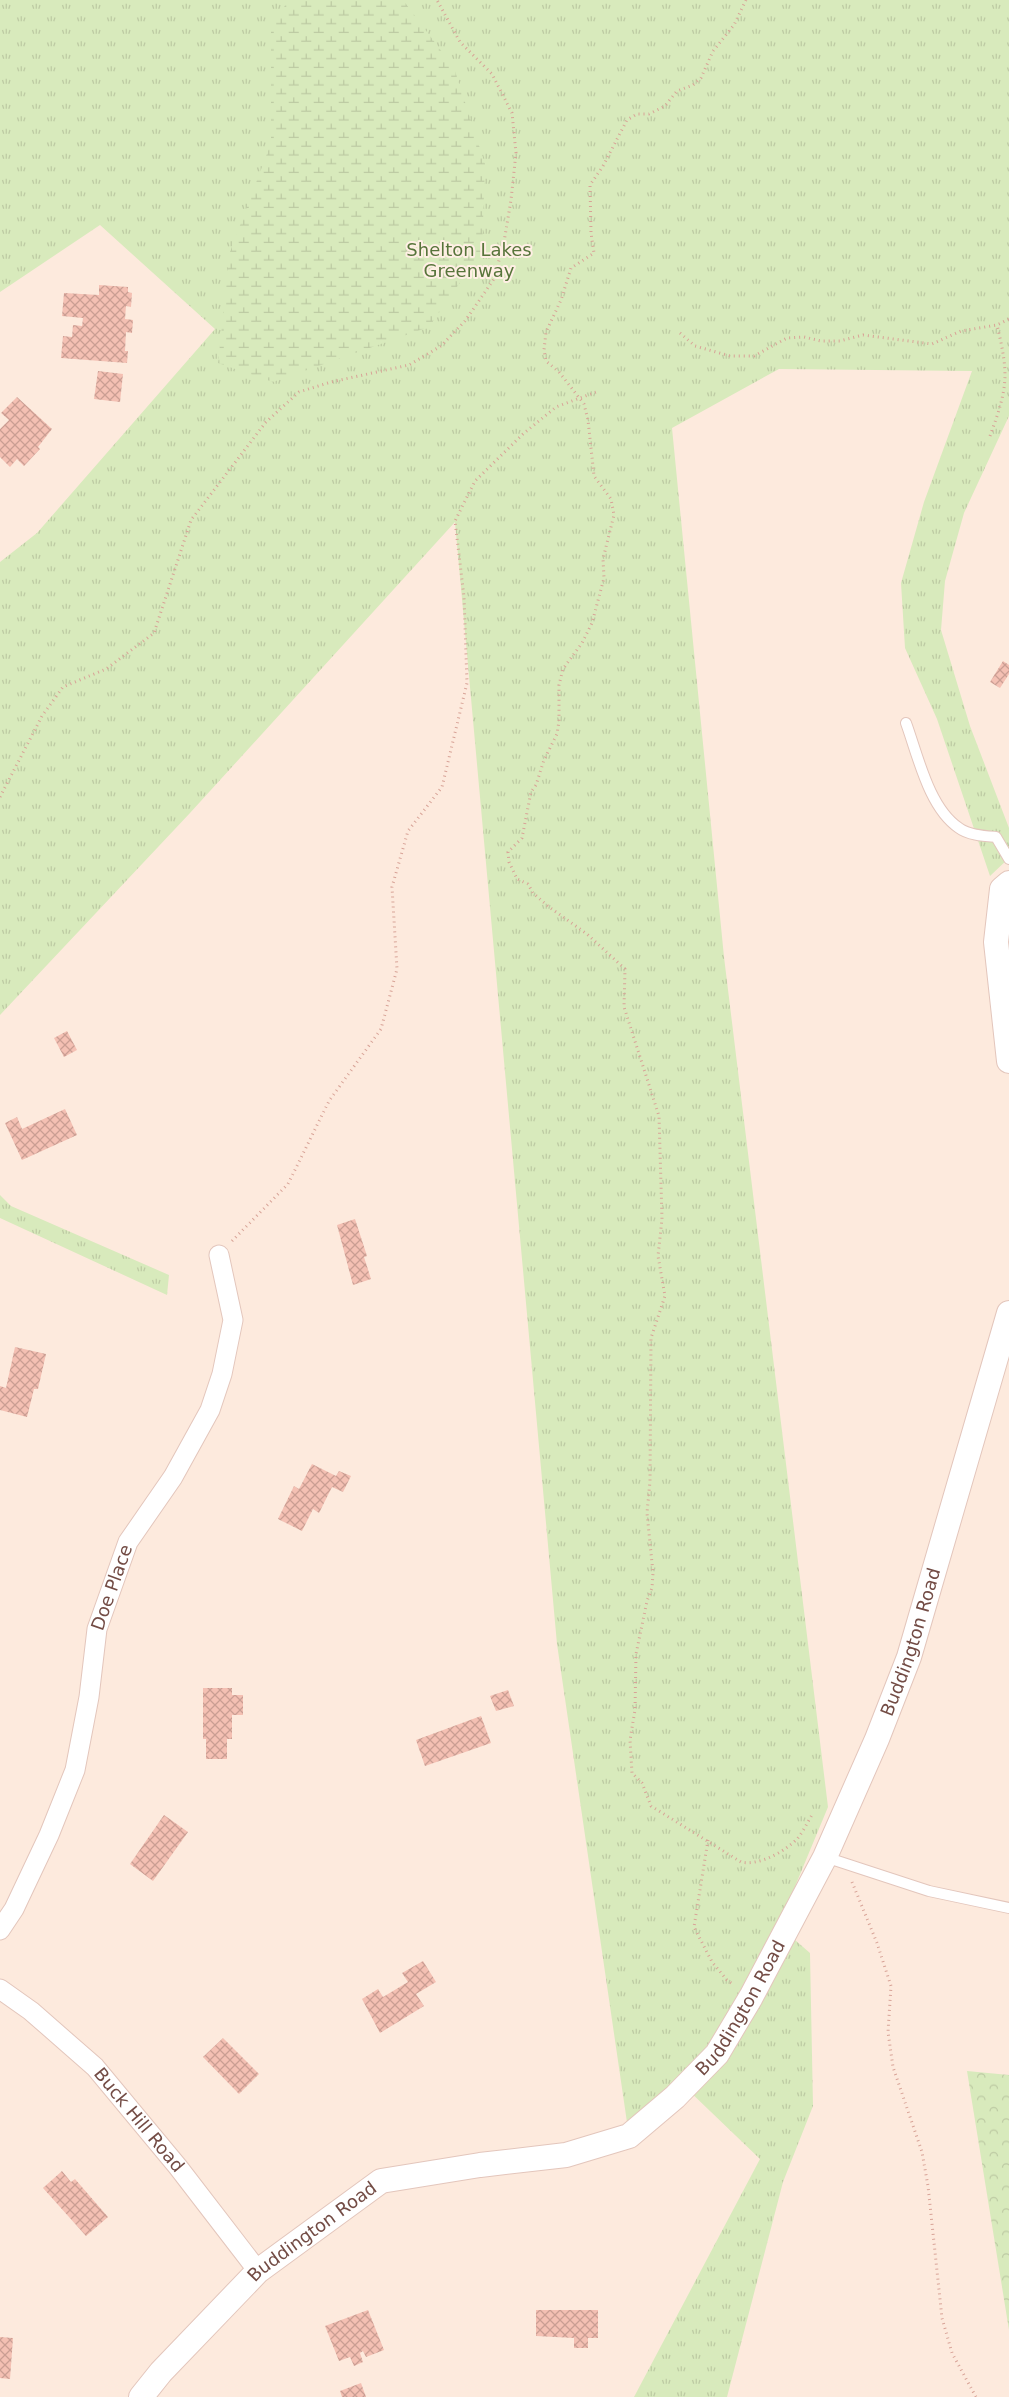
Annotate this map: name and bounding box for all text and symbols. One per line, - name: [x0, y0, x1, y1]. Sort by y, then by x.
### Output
- park label: Shelton Lakes Greenway: [406, 239, 532, 281]
- street label: Doe Place: [86, 1542, 136, 1633]
- street label: Buddington Road: [876, 1565, 944, 1719]
- street label: Buddington Road: [691, 1937, 789, 2080]
- street label: Buck Hill Road: [90, 2063, 189, 2176]
- street label: Buddington Road: [243, 2177, 380, 2286]

